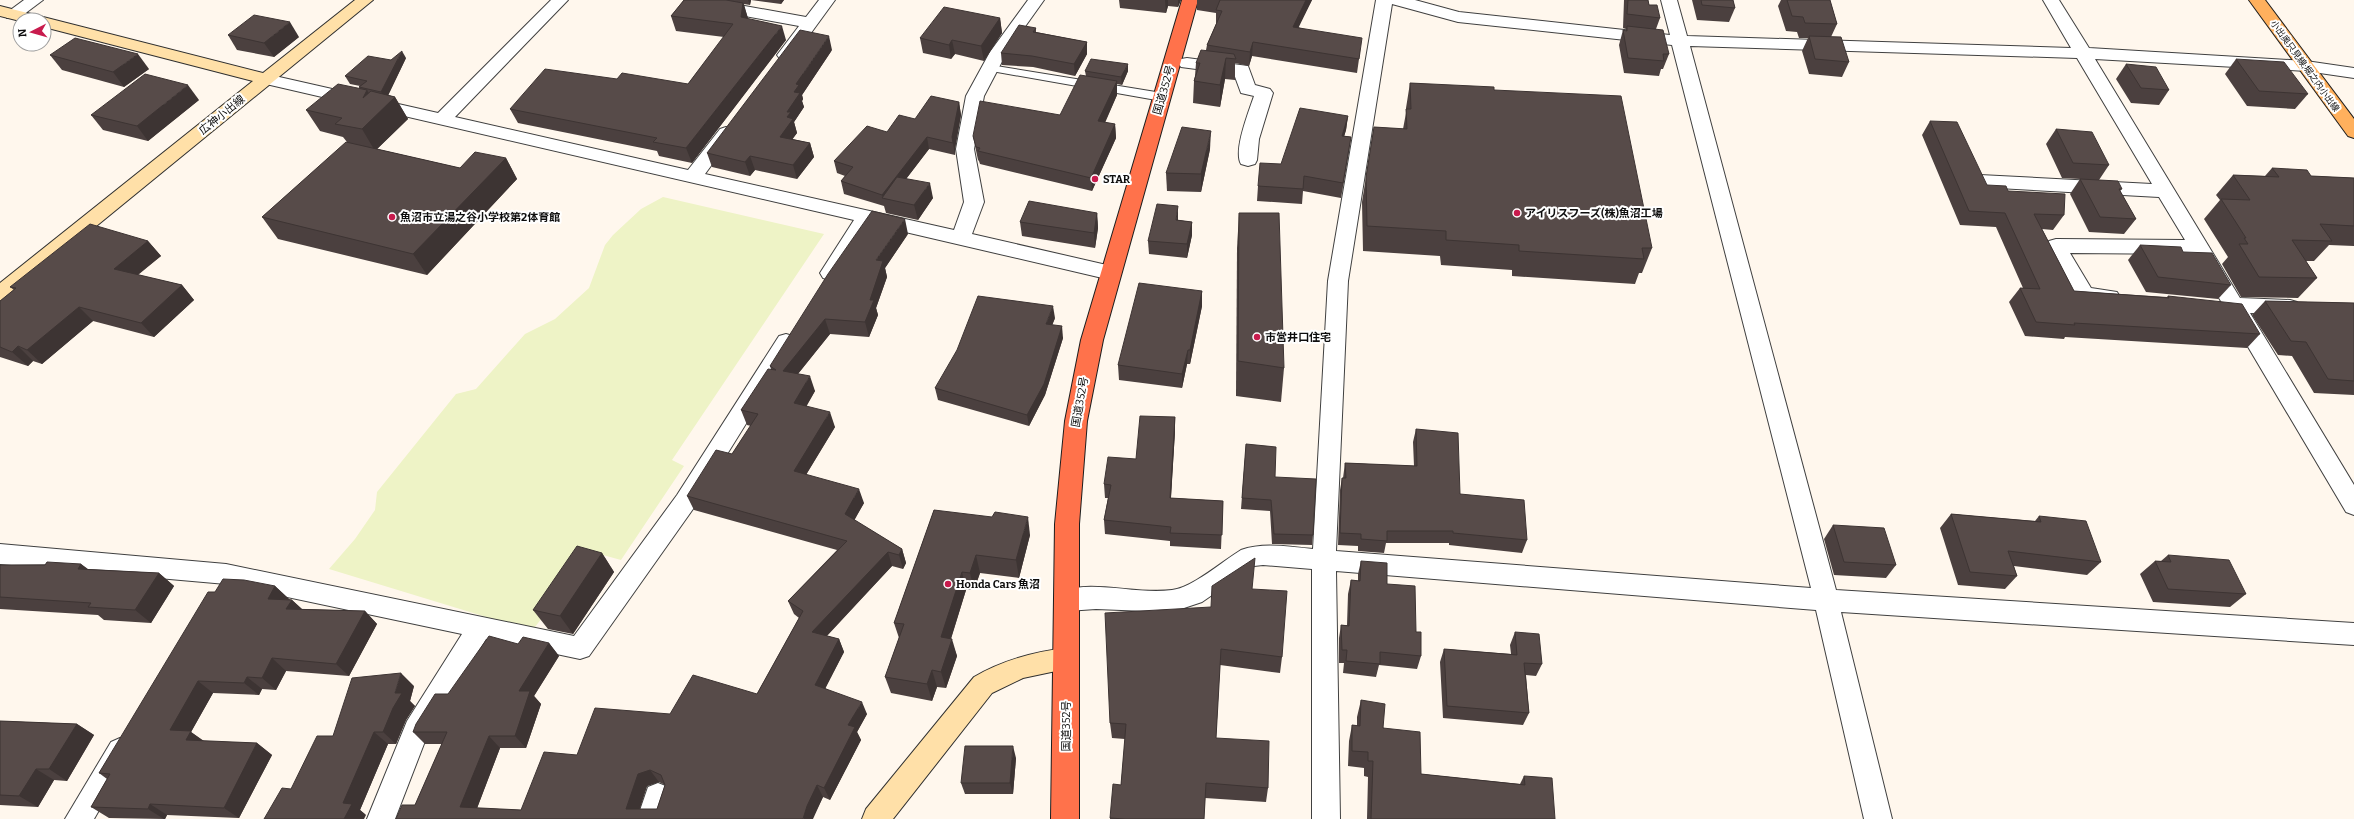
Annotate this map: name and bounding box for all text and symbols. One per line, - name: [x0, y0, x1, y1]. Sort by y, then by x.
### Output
- north arrow: [12, 12, 52, 52]
- street label: 小出奥只見線;堀之内小出線: [2269, 19, 2342, 114]
- text: N: [16, 28, 29, 38]
- street label: 国道352号: [1151, 64, 1177, 116]
- street label: 広神小出線: [197, 93, 247, 137]
- place label: STAR: [1103, 173, 1131, 186]
- marker: STAR: [1090, 174, 1100, 184]
- place label: アイリスフーズ(株)魚沼工場: [1525, 207, 1663, 220]
- marker: アイリスフーズ(株)魚沼工場: [1512, 208, 1522, 218]
- place label: 魚沼市立湯之谷小学校第2体育館: [400, 211, 560, 224]
- marker: 魚沼市立湯之谷小学校第2体育館: [387, 212, 397, 222]
- place label: 市営井口住宅: [1265, 331, 1331, 344]
- marker: 市営井口住宅: [1252, 332, 1262, 342]
- street label: 国道352号: [1069, 376, 1091, 428]
- place label: Honda Cars 魚沼: [956, 578, 1040, 591]
- marker: Honda Cars 魚沼: [943, 579, 953, 589]
- street label: 国道352号: [1060, 701, 1073, 751]

